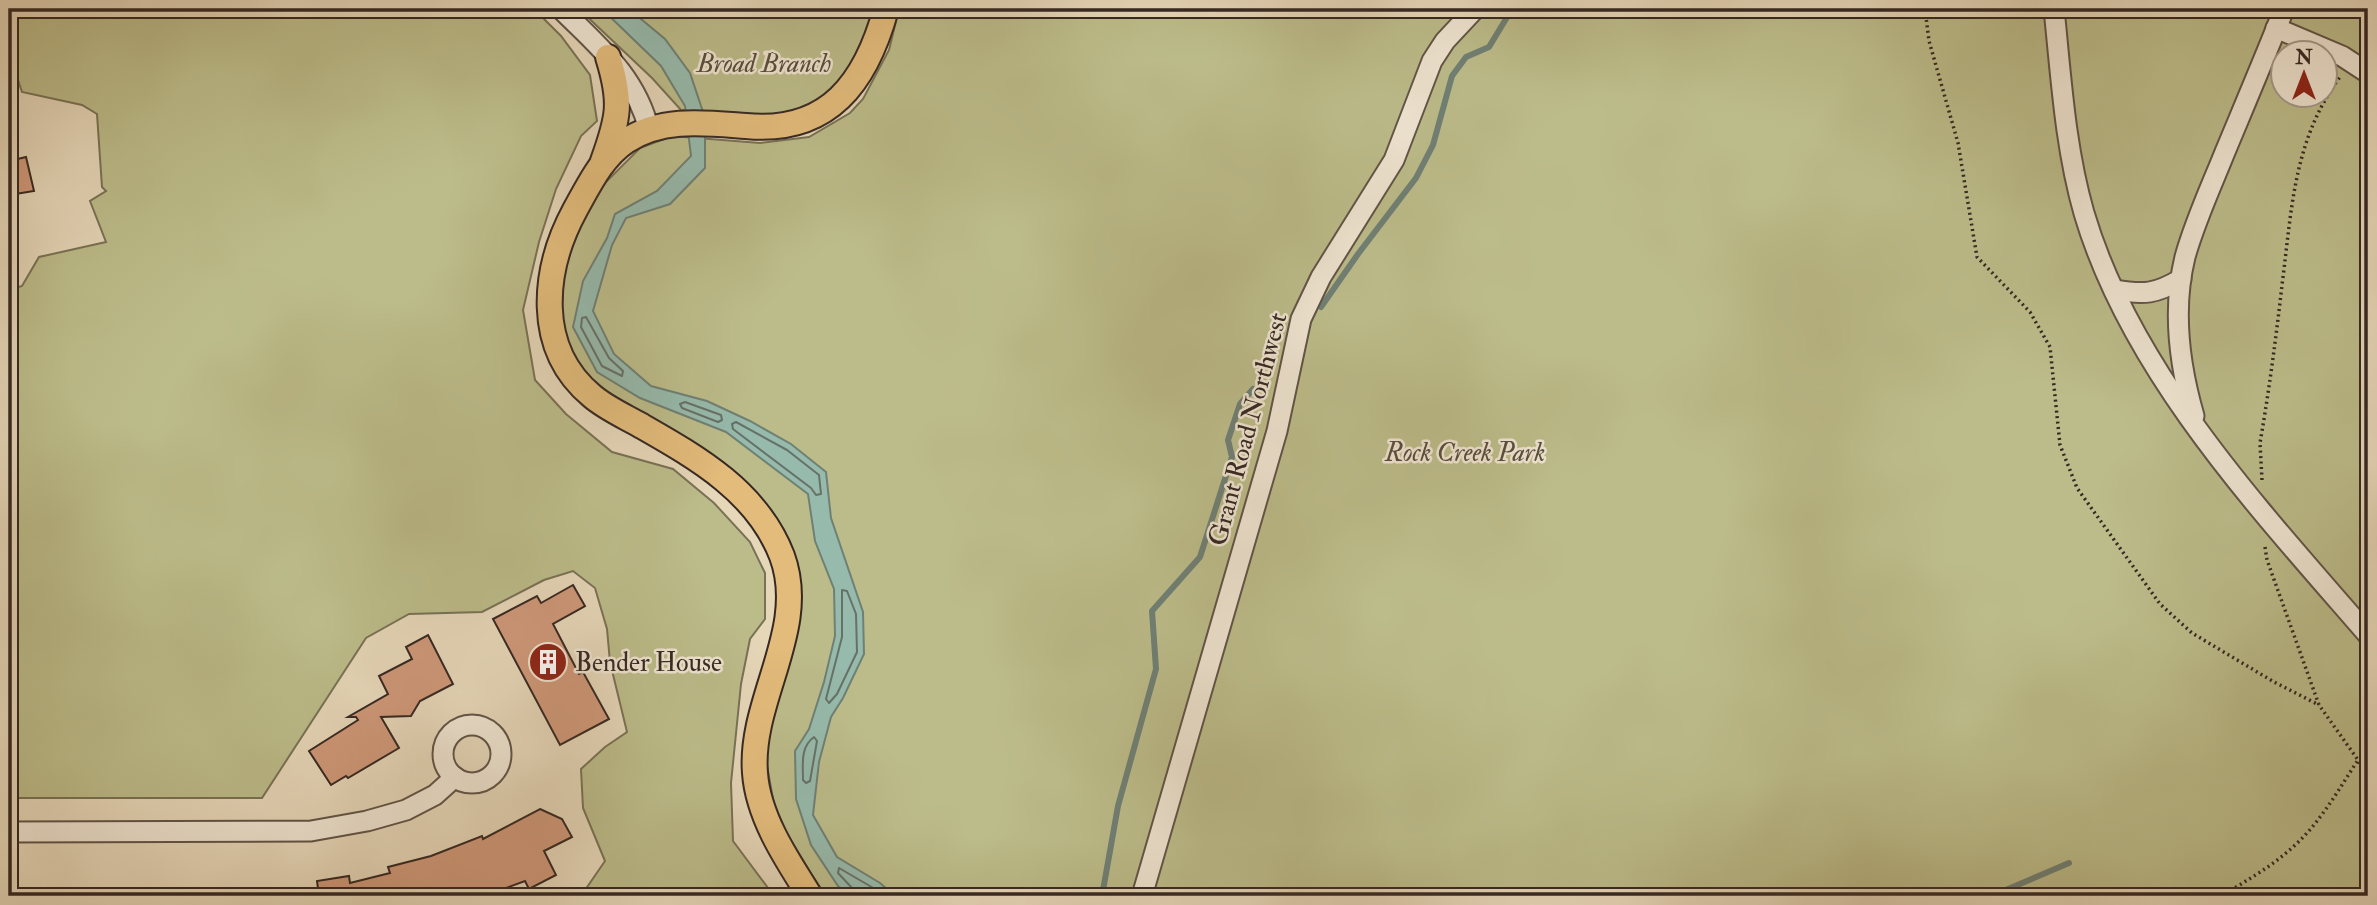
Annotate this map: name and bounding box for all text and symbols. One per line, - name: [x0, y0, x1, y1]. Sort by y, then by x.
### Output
- north arrow: [2268, 38, 2338, 108]
- text: N: [2294, 46, 2313, 70]
- park label: Broad Branch: [695, 48, 831, 80]
- street label: Grant Road Northwest: [1201, 309, 1294, 549]
- park label: Rock Creek Park: [1384, 437, 1545, 469]
- building icon: Bender House: [527, 641, 569, 683]
- place label: Bender House: [575, 647, 722, 679]

